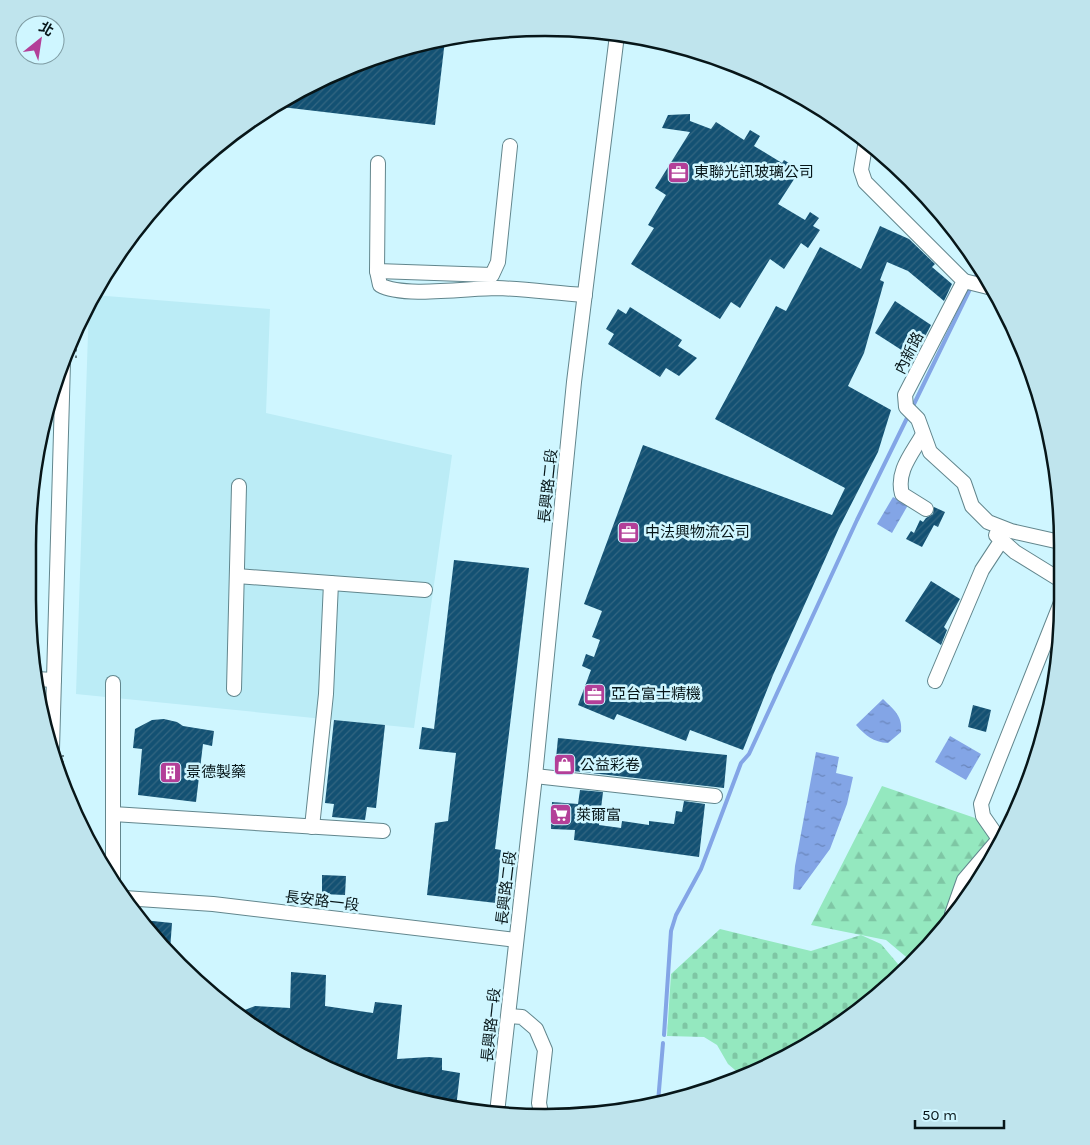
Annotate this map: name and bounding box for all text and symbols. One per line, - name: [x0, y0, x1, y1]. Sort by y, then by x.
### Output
- north arrow: [15, 15, 65, 65]
- text: 北: [36, 18, 57, 40]
- office icon: 東聯光訊玻璃公司: [666, 160, 690, 184]
- place label: 東聯光訊玻璃公司: [694, 163, 814, 181]
- street label: 內新路: [891, 329, 927, 377]
- street label: 長興路二段: [535, 448, 561, 524]
- office icon: 中法興物流公司: [617, 520, 641, 544]
- place label: 中法興物流公司: [645, 523, 750, 541]
- office icon: 亞台富士精機: [583, 682, 607, 706]
- place label: 亞台富士精機: [611, 685, 701, 703]
- shop icon: 公益彩卷: [552, 753, 576, 777]
- place label: 公益彩卷: [580, 756, 640, 774]
- building icon: 景德製藥: [158, 760, 182, 784]
- place label: 景德製藥: [186, 763, 246, 781]
- supermarket icon: 萊爾富: [548, 803, 572, 827]
- place label: 萊爾富: [576, 806, 621, 824]
- street label: 長興路二段: [492, 850, 520, 926]
- street label: 長安路一段: [284, 887, 360, 915]
- street label: 長興路一段: [478, 987, 504, 1063]
- scale bar: [915, 1098, 1004, 1130]
- text: 50 m: [922, 1106, 957, 1124]

